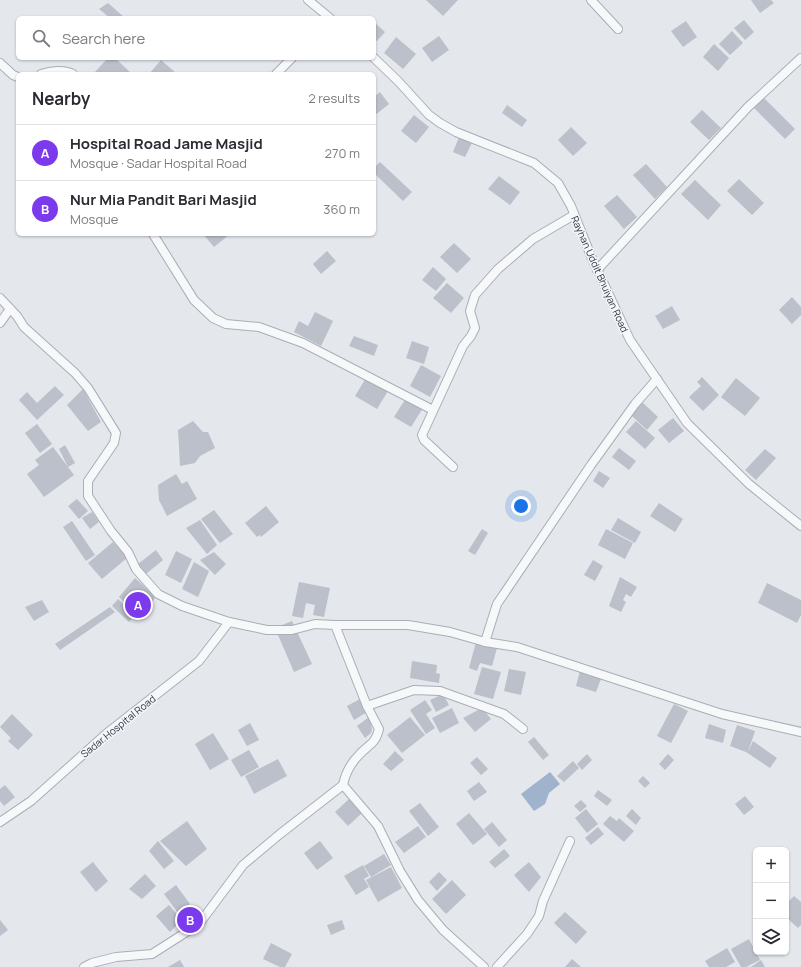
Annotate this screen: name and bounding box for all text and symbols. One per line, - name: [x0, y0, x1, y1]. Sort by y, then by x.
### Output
- search box: [16, 16, 376, 60]
- icon: search: [30, 27, 52, 49]
- text: Search here: [62, 28, 145, 49]
- text: Nearby: [32, 87, 90, 110]
- text: 2 results: [308, 89, 360, 107]
- text: Hospital Road Jame Masjid: [70, 133, 263, 154]
- text: A: [41, 144, 49, 162]
- text: 270 m: [325, 144, 360, 162]
- text: Mosque · Sadar Hospital Road: [70, 154, 247, 172]
- text: Nur Mia Pandit Bari Masjid: [70, 189, 257, 210]
- text: B: [41, 200, 49, 218]
- text: 360 m: [323, 200, 360, 218]
- text: Mosque: [70, 210, 118, 228]
- street label: Rayhan Uddit Bhuiyan Road: [568, 214, 632, 335]
- your location: [511, 496, 531, 516]
- pin: A: [125, 590, 151, 620]
- street label: Sadar Hospital Road: [78, 691, 158, 761]
- map controls: [753, 847, 789, 955]
- button: +: [753, 847, 789, 883]
- button: −: [753, 883, 789, 919]
- pin: B: [177, 905, 203, 935]
- button: layers: [753, 919, 789, 955]

